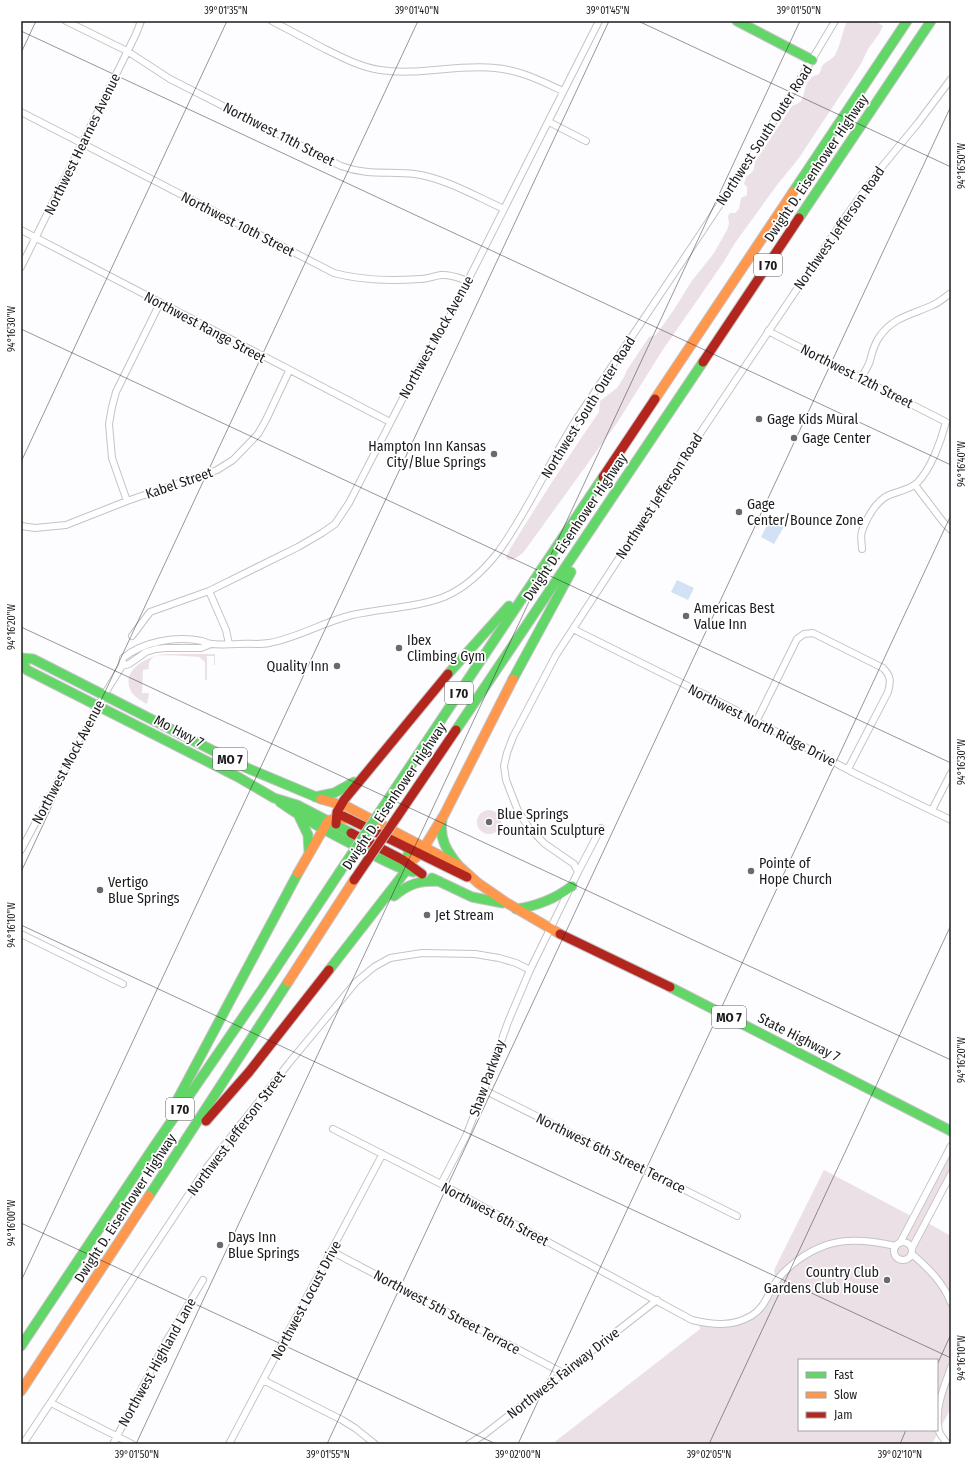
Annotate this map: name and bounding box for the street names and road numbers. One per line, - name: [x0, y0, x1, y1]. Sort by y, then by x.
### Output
- street label: Northwest South Outer Road: [713, 62, 816, 209]
- street label: Northwest Hearnes Avenue: [41, 71, 124, 218]
- street label: Dwight D. Eisenhower Highway: [761, 91, 873, 245]
- street label: Northwest 11th Street: [220, 99, 338, 170]
- street label: Northwest Jefferson Road: [790, 163, 888, 293]
- street label: Northwest 10th Street: [178, 188, 298, 261]
- road number: I 70: [754, 254, 782, 276]
- street label: Northwest Mock Avenue: [396, 273, 477, 402]
- street label: Northwest Range Street: [141, 288, 269, 367]
- street label: Northwest South Outer Road: [538, 333, 639, 481]
- street label: Northwest 12th Street: [798, 341, 916, 412]
- street label: Northwest Jefferson Road: [612, 430, 706, 562]
- street label: Dwight D. Eisenhower Highway: [520, 450, 632, 604]
- street label: Kabel Street: [143, 464, 215, 503]
- street label: Northwest North Ridge Drive: [685, 681, 839, 770]
- road number: I 70: [445, 682, 473, 704]
- street label: Northwest Mock Avenue: [29, 697, 108, 827]
- street label: Mo Hwy 7: [151, 712, 207, 751]
- street label: Dwight D. Eisenhower Highway: [339, 719, 451, 873]
- road number: MO 7: [213, 748, 247, 770]
- road number: MO 7: [712, 1006, 746, 1028]
- street label: State Highway 7: [755, 1010, 843, 1066]
- street label: Shaw Parkway: [466, 1037, 509, 1119]
- street label: Northwest Jefferson Street: [184, 1067, 289, 1199]
- road number: I 70: [166, 1098, 194, 1120]
- street label: Northwest 6th Street Terrace: [533, 1110, 688, 1197]
- street label: Dwight D. Eisenhower Highway: [71, 1130, 180, 1286]
- street label: Northwest 6th Street: [438, 1179, 552, 1250]
- street label: Northwest Locust Drive: [268, 1238, 345, 1363]
- street label: Northwest 5th Street Terrace: [371, 1267, 523, 1358]
- street label: Northwest Highland Lane: [115, 1295, 200, 1430]
- street label: Northwest Fairway Drive: [504, 1324, 623, 1423]

